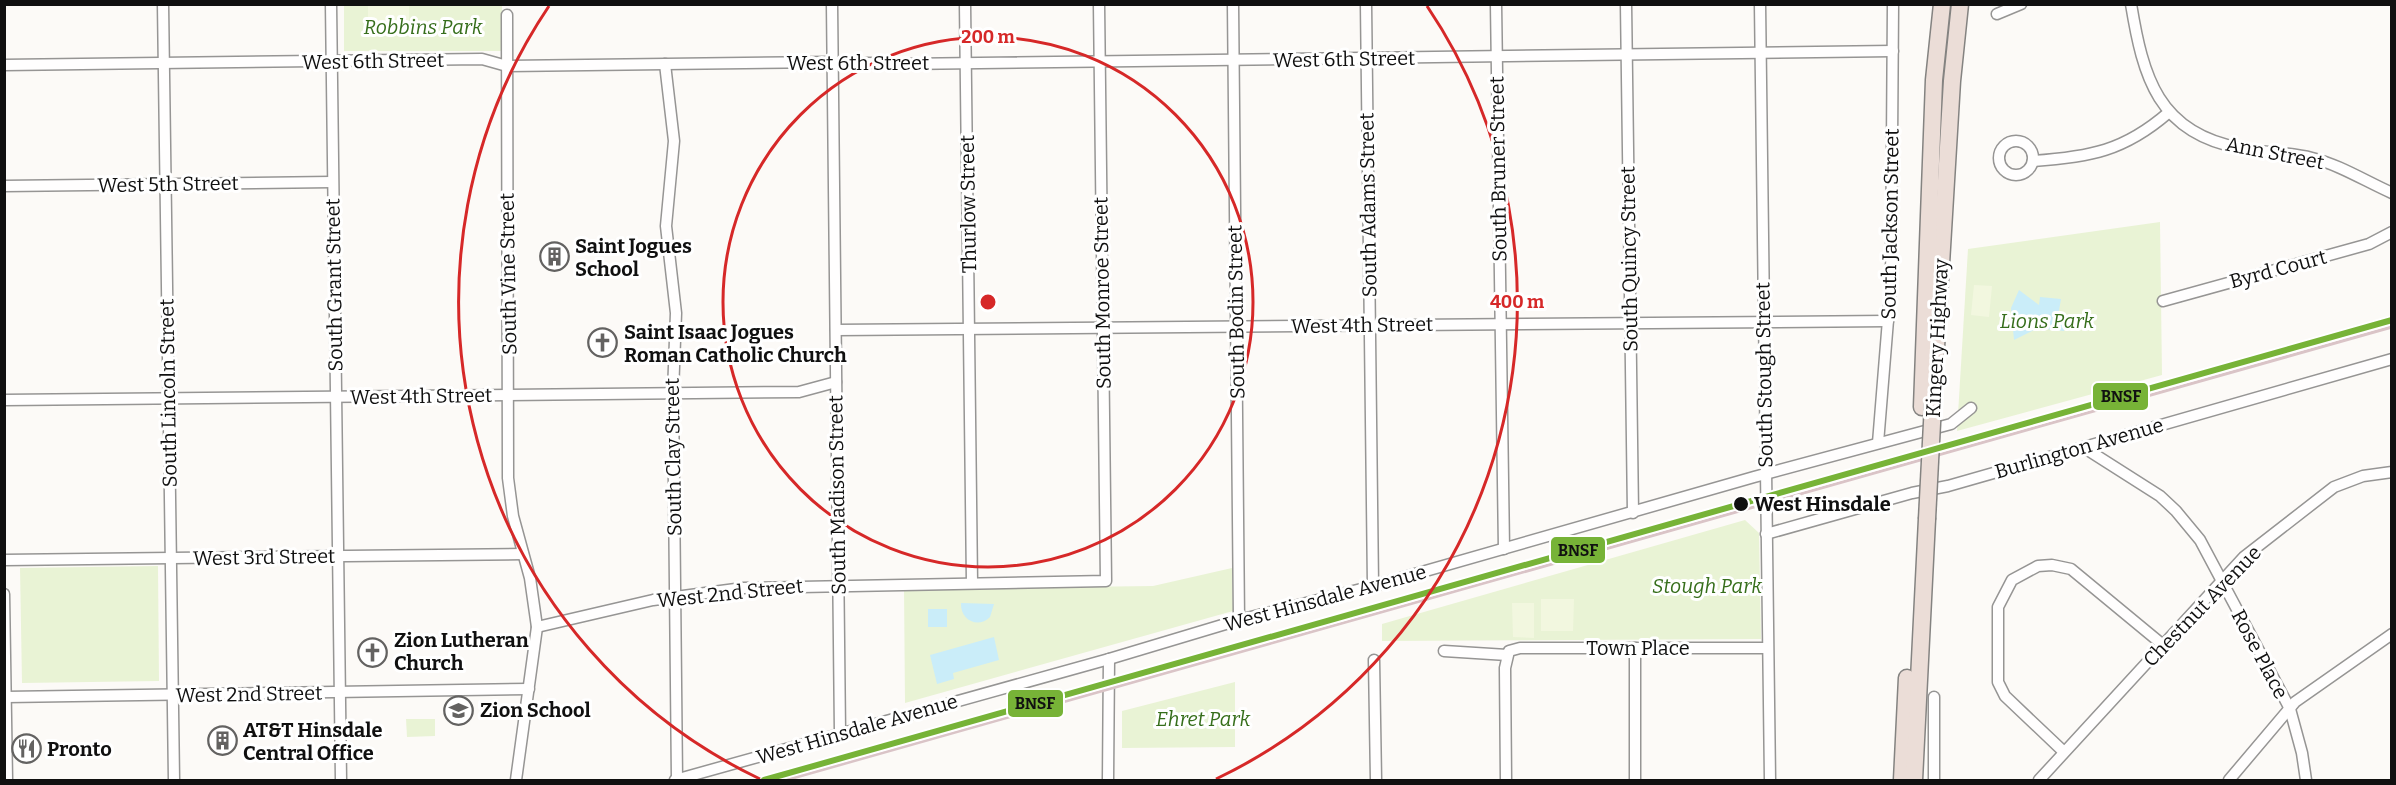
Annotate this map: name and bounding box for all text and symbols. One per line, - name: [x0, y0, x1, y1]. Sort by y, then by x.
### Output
- park label: Robbins Park: [363, 15, 483, 39]
- text: 200 m: [961, 26, 1015, 48]
- street label: West 6th Street: [1273, 46, 1415, 72]
- street label: West 6th Street: [302, 48, 444, 74]
- street label: West 6th Street: [787, 51, 929, 75]
- street label: South Bruner Street: [1484, 76, 1512, 262]
- street label: South Adams Street: [1354, 113, 1382, 297]
- street label: South Jackson Street: [1876, 128, 1904, 320]
- street label: Ann Street: [2224, 132, 2326, 174]
- street label: Thurlow Street: [955, 135, 981, 273]
- street label: South Quincy Street: [1615, 166, 1643, 352]
- street label: West 5th Street: [97, 171, 239, 197]
- street label: South Vine Street: [495, 193, 521, 355]
- street label: South Monroe Street: [1088, 197, 1116, 389]
- street label: South Grant Street: [320, 198, 348, 372]
- street label: South Bodin Street: [1222, 225, 1250, 399]
- place label: Saint Jogues School: [575, 234, 692, 281]
- building icon: Saint Jogues School: [538, 241, 570, 273]
- street label: Byrd Court: [2227, 245, 2329, 293]
- street label: Kingery Highway: [1921, 257, 1953, 418]
- street label: South Stough Street: [1750, 282, 1778, 468]
- text: 400 m: [1490, 291, 1544, 313]
- centre of rings: [978, 292, 998, 312]
- street label: South Lincoln Street: [154, 298, 182, 488]
- park label: Lions Park: [2000, 309, 2094, 333]
- street label: West 4th Street: [1291, 312, 1433, 338]
- place label: Saint Isaac Jogues Roman Catholic Church: [624, 320, 847, 367]
- church icon: Saint Isaac Jogues Roman Catholic Church: [587, 327, 619, 359]
- street label: South Clay Street: [660, 378, 686, 536]
- line badge: BNSF: [2092, 382, 2149, 411]
- street label: West 4th Street: [350, 383, 492, 409]
- text: BNSF: [2101, 387, 2141, 406]
- street label: South Madison Street: [823, 395, 851, 595]
- street label: Burlington Avenue: [1992, 412, 2166, 484]
- place label: West Hinsdale: [1754, 492, 1891, 516]
- marker: West Hinsdale: [1732, 495, 1750, 513]
- line badge: BNSF: [1550, 536, 1606, 564]
- street label: Chestnut Avenue: [2138, 540, 2266, 672]
- text: BNSF: [1558, 541, 1598, 560]
- street label: West 3rd Street: [193, 544, 335, 570]
- street label: West Hinsdale Avenue: [1221, 559, 1429, 637]
- street label: West 2nd Street: [656, 573, 804, 613]
- park label: Stough Park: [1652, 574, 1762, 598]
- street label: Rose Place: [2226, 605, 2294, 703]
- place label: Zion Lutheran Church: [394, 628, 529, 675]
- church icon: Zion Lutheran Church: [357, 636, 389, 668]
- street label: Town Place: [1586, 636, 1690, 660]
- street label: West 2nd Street: [175, 681, 323, 707]
- street label: West Hinsdale Avenue: [754, 689, 960, 769]
- line badge: BNSF: [1007, 689, 1064, 718]
- school or university icon: Zion School: [443, 694, 475, 726]
- text: BNSF: [1015, 694, 1055, 713]
- place label: Zion School: [480, 698, 591, 722]
- park label: Ehret Park: [1156, 707, 1250, 731]
- place label: AT&T Hinsdale Central Office: [243, 718, 382, 765]
- building icon: AT&T Hinsdale Central Office: [206, 725, 238, 757]
- restaurant icon: Pronto: [10, 733, 42, 765]
- place label: Pronto: [47, 737, 112, 761]

